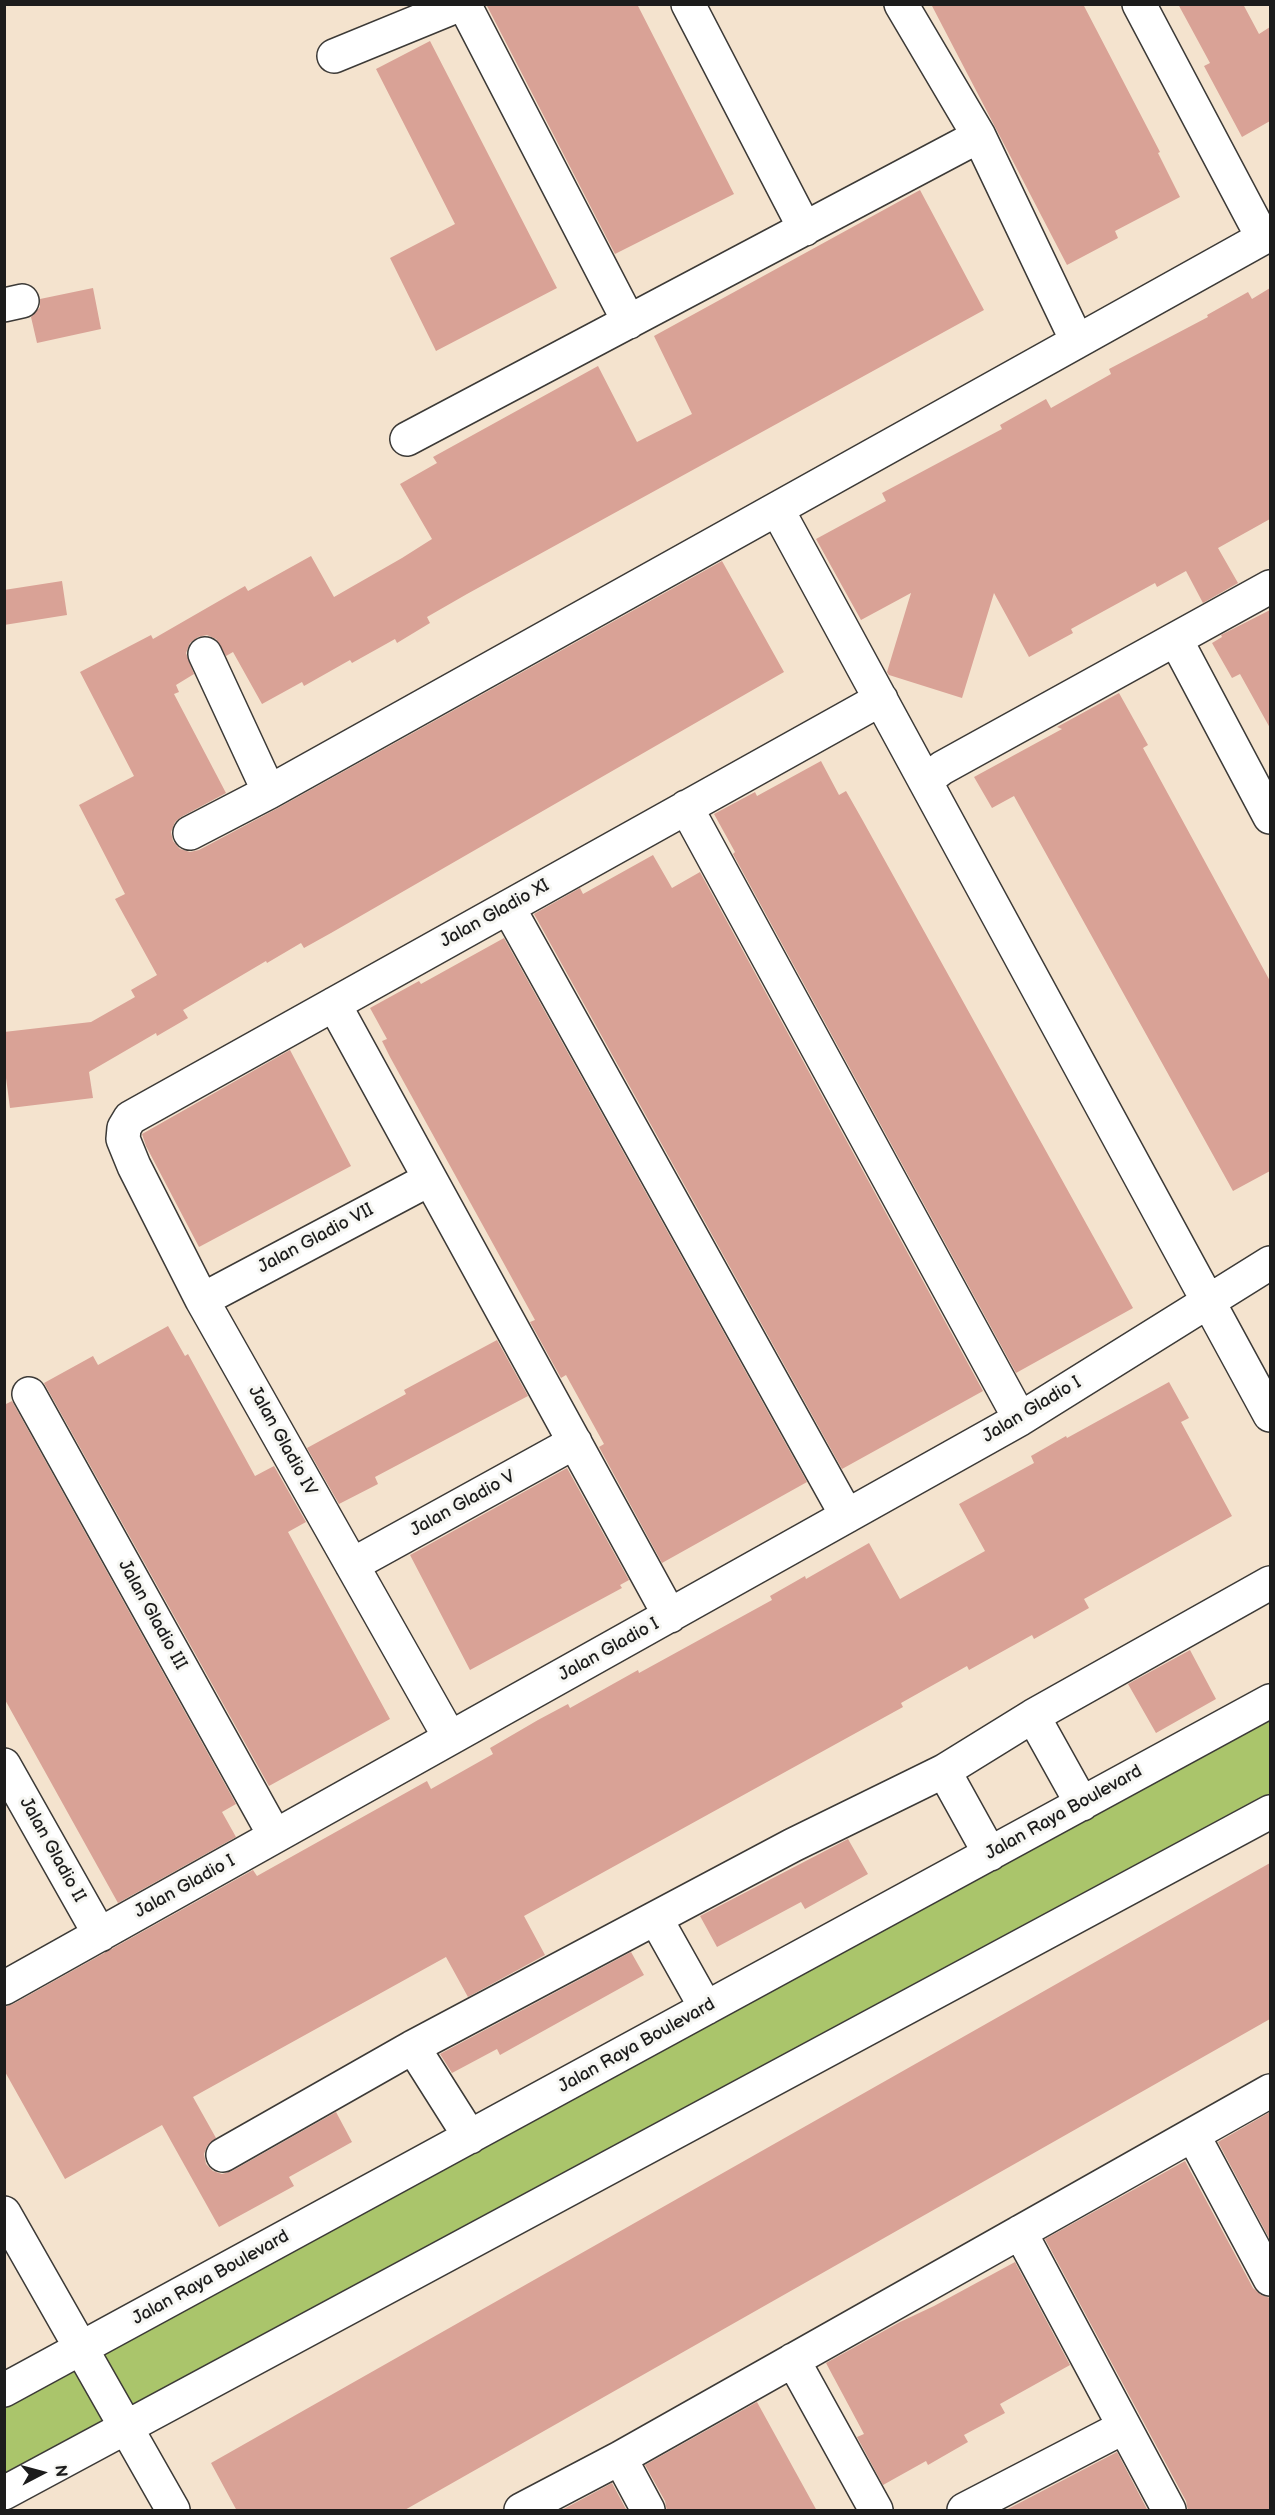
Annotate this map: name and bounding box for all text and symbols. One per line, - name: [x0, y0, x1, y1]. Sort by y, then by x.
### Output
- street label: Jalan Gladio XI: [437, 875, 553, 953]
- street label: Jalan Gladio VII: [255, 1199, 377, 1279]
- street label: Jalan Gladio I: [979, 1372, 1085, 1448]
- street label: Jalan Gladio IV: [243, 1382, 321, 1500]
- street label: Jalan Gladio V: [407, 1466, 519, 1542]
- street label: Jalan Gladio III: [113, 1556, 191, 1674]
- street label: Jalan Gladio I: [555, 1614, 663, 1686]
- street label: Jalan Raya Boulevard: [982, 1761, 1146, 1865]
- street label: Jalan Gladio II: [14, 1794, 90, 1906]
- street label: Jalan Gladio I: [131, 1851, 239, 1923]
- street label: Jalan Raya Boulevard: [555, 1994, 719, 2098]
- street label: Jalan Raya Boulevard: [129, 2226, 293, 2330]
- north arrow: [12, 2443, 72, 2503]
- text: N: [50, 2464, 70, 2478]

